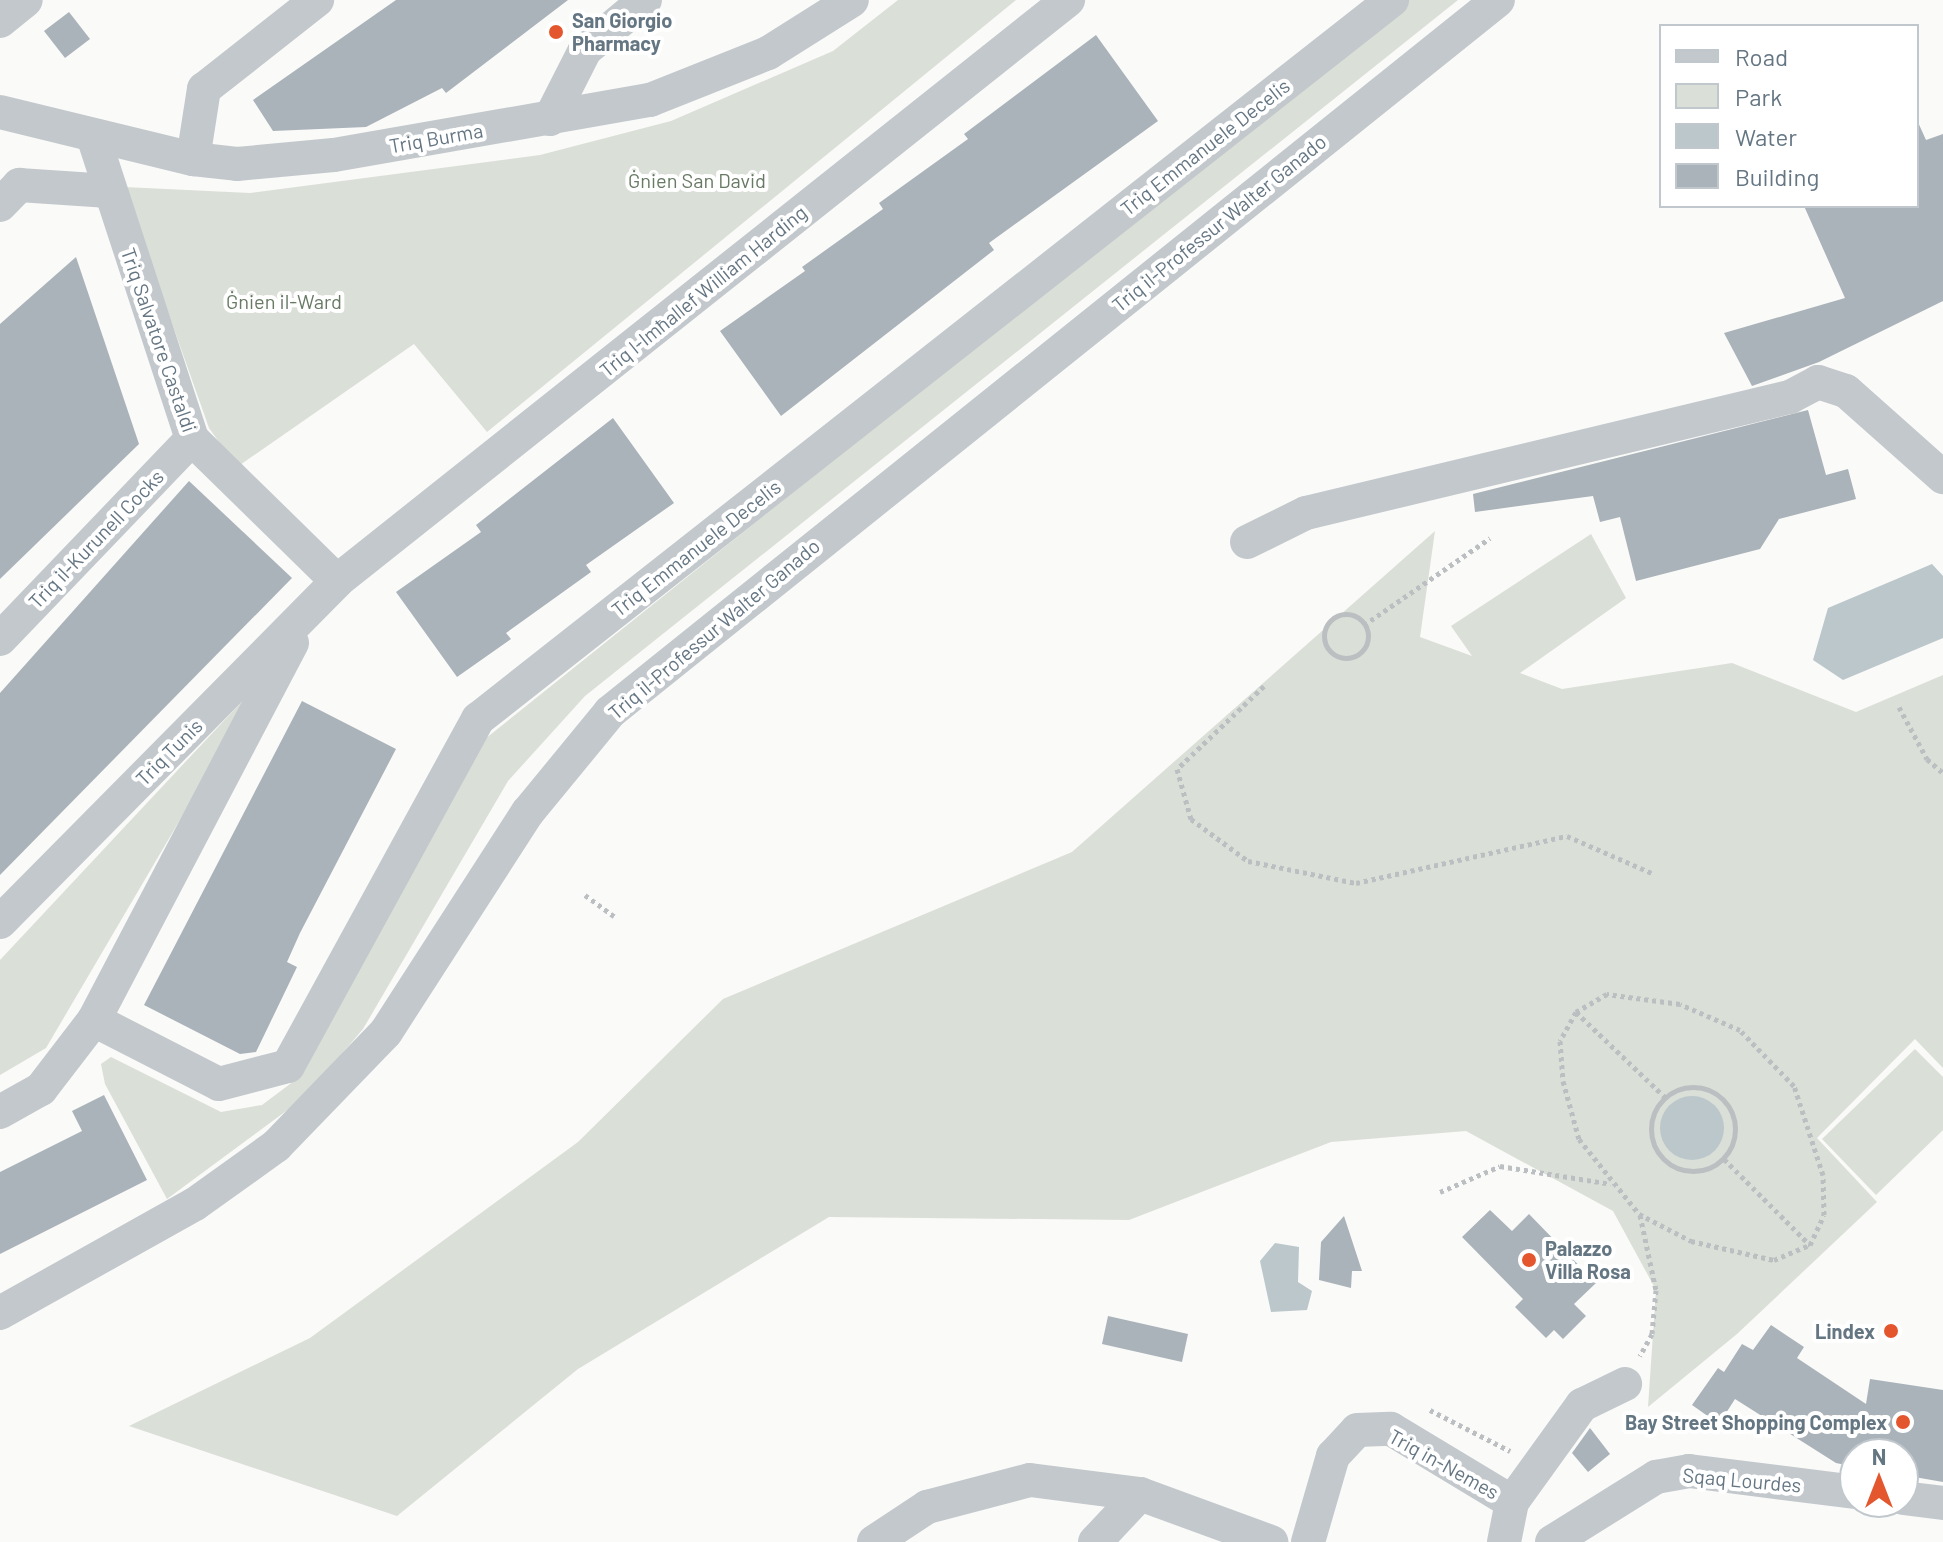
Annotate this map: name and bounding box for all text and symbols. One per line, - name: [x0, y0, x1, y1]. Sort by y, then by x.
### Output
- place label: San Giorgio Pharmacy: [572, 8, 672, 55]
- marker: San Giorgio Pharmacy: [547, 23, 565, 41]
- legend: [1659, 24, 1919, 208]
- text: Road: [1735, 42, 1788, 71]
- street label: Triq Emmanuele Decelis: [1116, 74, 1294, 220]
- text: Park: [1735, 82, 1782, 111]
- street label: Triq Burma: [387, 118, 485, 158]
- text: Water: [1735, 122, 1797, 151]
- street label: Triq il-Professur Walter Ganado: [1107, 129, 1331, 317]
- text: Building: [1735, 162, 1819, 191]
- park label: Ġnien San David: [628, 168, 766, 192]
- street label: Triq l-Imħallef William Harding: [595, 200, 811, 382]
- street label: Triq Salvatore Castaldi: [116, 245, 202, 435]
- park label: Ġnien il-Ward: [226, 289, 342, 313]
- street label: Triq il-Kurunell Cocks: [24, 465, 168, 613]
- street label: Triq Emmanuele Decelis: [607, 475, 785, 621]
- street label: Triq il-Professur Walter Ganado: [604, 534, 824, 724]
- street label: Triq Tunis: [131, 714, 207, 790]
- place label: Palazzo Villa Rosa: [1545, 1236, 1631, 1283]
- marker: Palazzo Villa Rosa: [1520, 1251, 1538, 1269]
- place label: Lindex: [1815, 1319, 1875, 1343]
- marker: Lindex: [1882, 1322, 1900, 1340]
- place label: Bay Street Shopping Complex: [1625, 1410, 1887, 1434]
- marker: Bay Street Shopping Complex: [1894, 1413, 1912, 1431]
- street label: Triq in-Nemes: [1385, 1424, 1503, 1504]
- north arrow: [1839, 1438, 1919, 1518]
- text: N: [1872, 1443, 1886, 1469]
- street label: Sqaq Lourdes: [1682, 1463, 1802, 1497]

